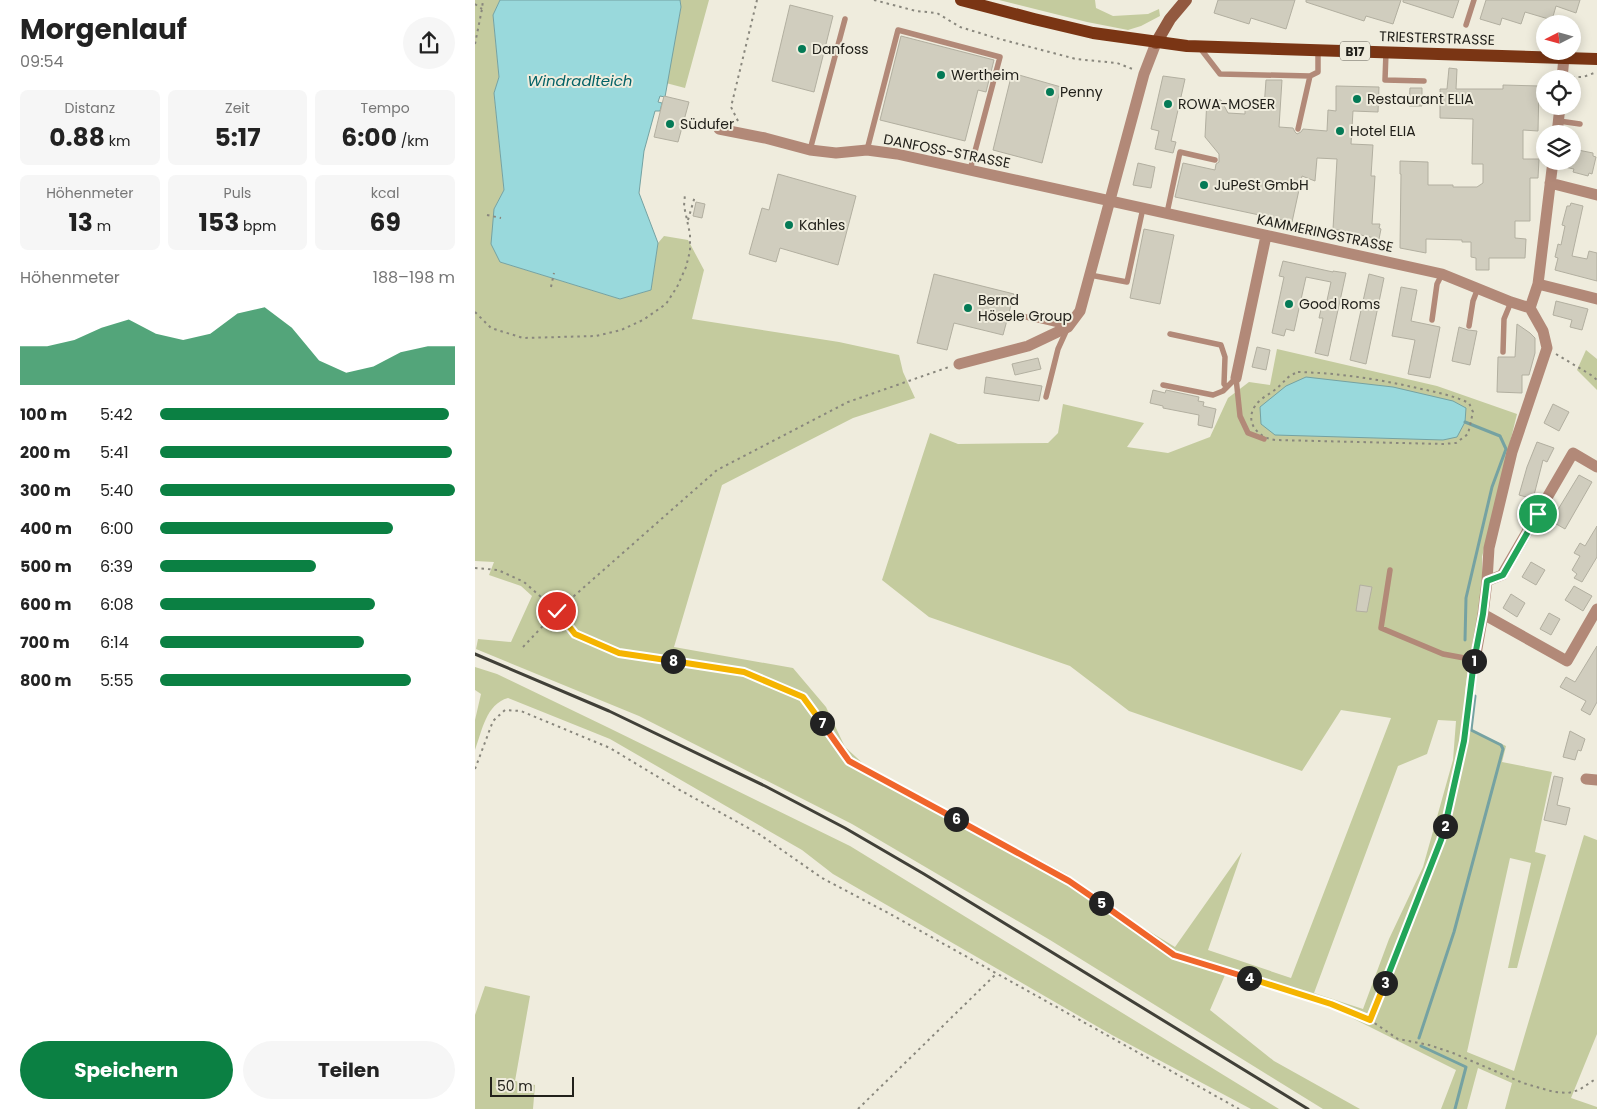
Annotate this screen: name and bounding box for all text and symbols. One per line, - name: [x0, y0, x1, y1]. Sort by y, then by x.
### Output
- text: Morgenlauf: [20, 10, 187, 49]
- north arrow: [1536, 15, 1581, 60]
- map controls: [1536, 15, 1581, 170]
- button: share: [403, 17, 455, 69]
- street label: TRIESTERSTRASSE: [1379, 26, 1495, 50]
- place label: Danfoss: [812, 39, 869, 59]
- road number: B17: [1340, 41, 1370, 60]
- marker: Danfoss: [796, 43, 808, 55]
- text: 09:54: [20, 50, 64, 73]
- place label: Wertheim: [951, 65, 1019, 85]
- marker: Wertheim: [935, 69, 947, 81]
- water label: Windradlteich: [528, 70, 632, 91]
- button: locate: [1536, 70, 1581, 115]
- place label: Penny: [1060, 82, 1103, 102]
- marker: Penny: [1044, 86, 1056, 98]
- place label: Restaurant ELIA: [1367, 89, 1474, 109]
- marker: Restaurant ELIA: [1351, 93, 1363, 105]
- place label: ROWA-MOSER: [1178, 94, 1275, 114]
- text: Distanz: [65, 98, 115, 118]
- text: Zeit: [225, 98, 250, 118]
- text: Tempo: [361, 98, 410, 118]
- marker: ROWA-MOSER: [1162, 98, 1174, 110]
- place label: Südufer: [680, 114, 734, 134]
- marker: Südufer: [664, 118, 676, 130]
- text: 0.88: [49, 120, 105, 155]
- text: 5:17: [214, 120, 261, 155]
- text: 6:00: [341, 120, 397, 155]
- place label: Hotel ELIA: [1350, 121, 1416, 141]
- marker: Hotel ELIA: [1334, 125, 1346, 137]
- button: layers: [1536, 125, 1581, 170]
- street label: DANFOSS-STRASSE: [882, 129, 1012, 173]
- text: km: [105, 131, 130, 151]
- text: /km: [397, 131, 429, 151]
- place label: JuPeSt GmbH: [1214, 175, 1309, 195]
- marker: JuPeSt GmbH: [1198, 179, 1210, 191]
- text: Höhenmeter: [46, 183, 134, 203]
- text: Puls: [224, 183, 251, 203]
- text: kcal: [371, 183, 399, 203]
- text: 13: [68, 205, 93, 240]
- text: 153: [199, 205, 239, 240]
- text: 69: [370, 205, 401, 240]
- street label: KAMMERINGSTRASSE: [1255, 209, 1395, 257]
- place label: Kahles: [799, 215, 845, 235]
- text: m: [93, 216, 111, 236]
- text: bpm: [239, 216, 276, 236]
- marker: Kahles: [783, 219, 795, 231]
- text: Höhenmeter: [20, 266, 120, 289]
- text: 188–198 m: [373, 266, 455, 289]
- place label: Bernd Hösele Group: [978, 290, 1072, 326]
- place label: Good Roms: [1299, 294, 1380, 314]
- marker: Good Roms: [1283, 298, 1295, 310]
- marker: Bernd Hösele Group: [962, 302, 974, 314]
- text: 100 m: [20, 403, 67, 426]
- text: 5:42: [100, 403, 133, 426]
- text: 200 m: [20, 441, 70, 464]
- text: 5:41: [100, 441, 129, 464]
- text: 300 m: [20, 479, 71, 502]
- text: 5:40: [100, 479, 134, 502]
- pin: [1517, 493, 1559, 535]
- icon: arrive: [1524, 500, 1552, 528]
- text: 400 m: [20, 517, 72, 540]
- text: 6:00: [100, 517, 134, 540]
- text: 500 m: [20, 555, 72, 578]
- text: 6:39: [100, 555, 133, 578]
- pin: [536, 590, 578, 632]
- text: 600 m: [20, 593, 71, 616]
- text: 6:08: [100, 593, 134, 616]
- icon: check: [543, 597, 571, 625]
- text: 700 m: [20, 631, 70, 654]
- text: 6:14: [100, 631, 129, 654]
- pin: 8: [661, 648, 685, 674]
- pin: 1: [1461, 648, 1487, 674]
- text: 8: [669, 651, 678, 671]
- text: 1: [1472, 651, 1477, 671]
- text: 800 m: [20, 669, 72, 692]
- text: 5:55: [100, 669, 134, 692]
- pin: 7: [809, 710, 835, 736]
- text: 7: [819, 713, 826, 733]
- pin: 6: [943, 806, 969, 832]
- text: 6: [952, 809, 961, 829]
- pin: 2: [1433, 814, 1457, 838]
- text: 2: [1442, 816, 1450, 836]
- pin: 5: [1089, 890, 1113, 916]
- text: 5: [1097, 893, 1106, 913]
- pin: 4: [1237, 966, 1261, 990]
- text: 4: [1245, 968, 1254, 988]
- pin: 3: [1373, 970, 1397, 996]
- text: 3: [1381, 973, 1390, 993]
- button: Speichern: [20, 1041, 233, 1099]
- button: Teilen: [243, 1041, 455, 1099]
- scale bar: [490, 1074, 574, 1097]
- text: 50 m: [497, 1076, 533, 1096]

